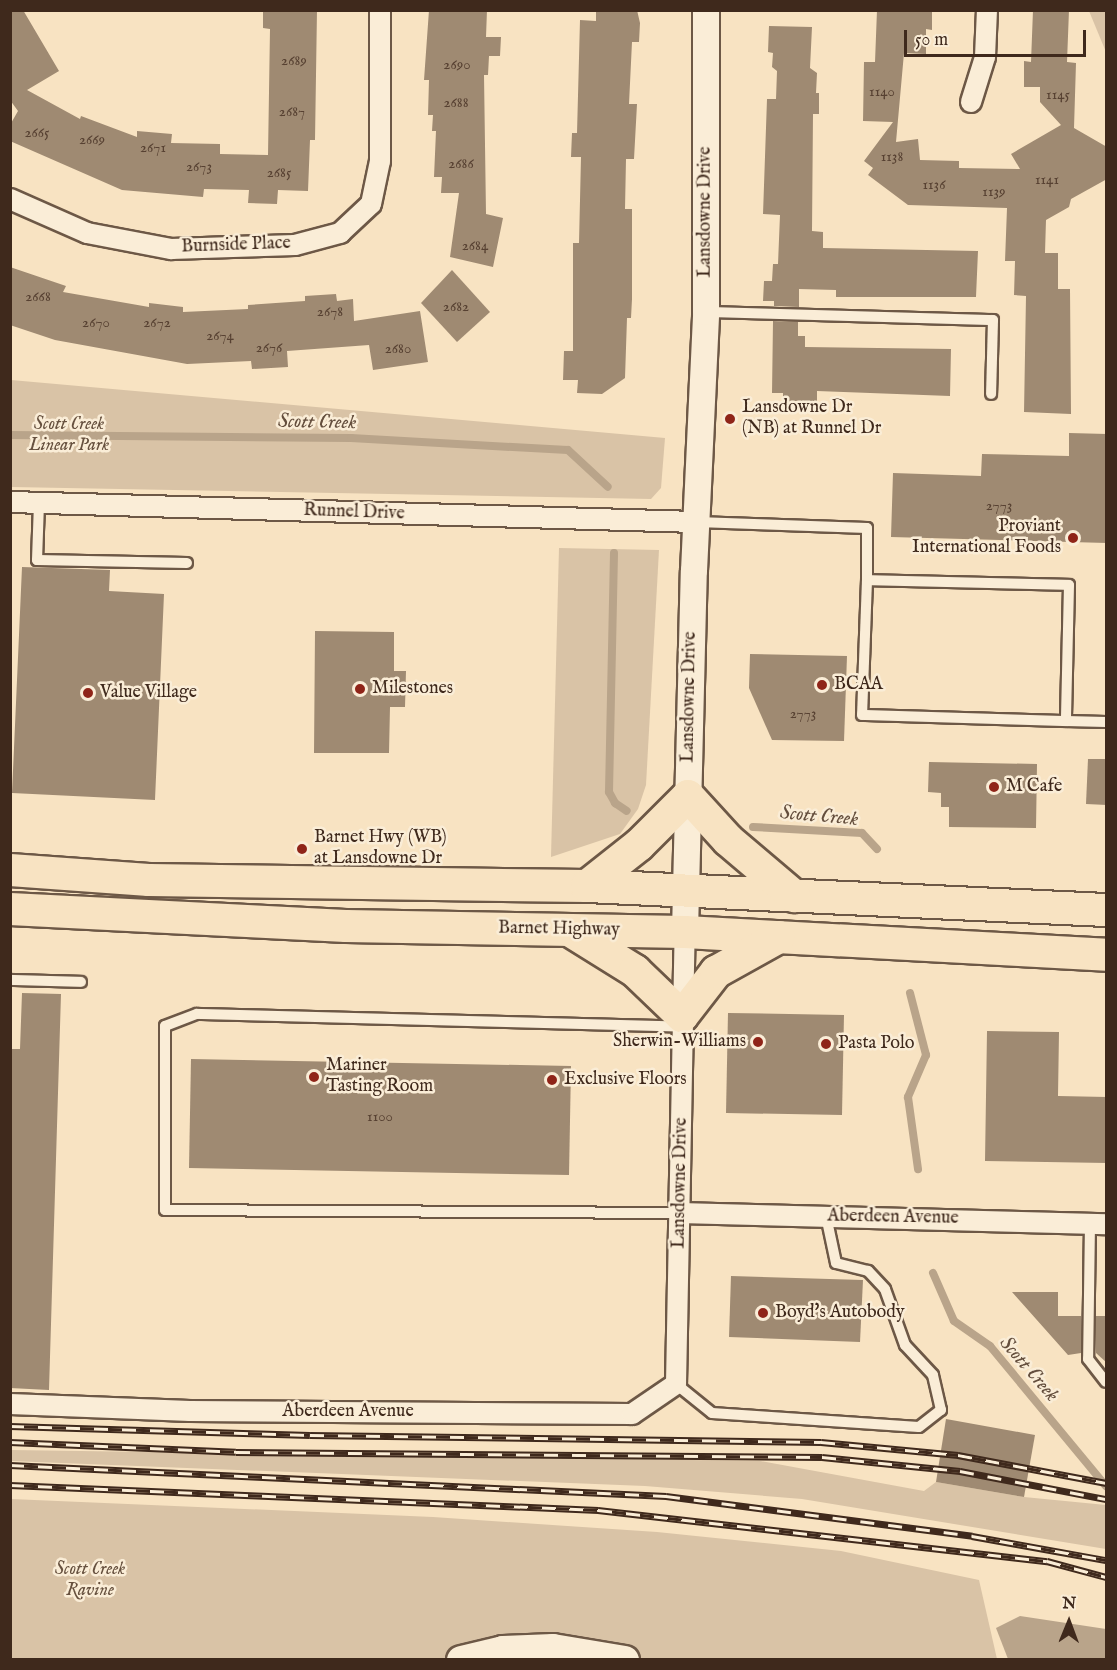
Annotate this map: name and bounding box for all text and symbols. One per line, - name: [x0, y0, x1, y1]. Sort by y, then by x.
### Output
- scale bar: [907, 18, 1088, 56]
- text: 50 m: [915, 29, 948, 52]
- house number: 2689: [281, 52, 307, 70]
- house number: 2690: [443, 56, 471, 74]
- house number: 1140: [869, 83, 895, 101]
- house number: 1145: [1046, 86, 1070, 104]
- house number: 2688: [443, 94, 469, 112]
- house number: 2687: [279, 103, 305, 121]
- house number: 2665: [24, 124, 50, 142]
- house number: 2669: [79, 131, 105, 149]
- house number: 2671: [140, 139, 166, 157]
- street label: Lansdowne Drive: [695, 146, 717, 278]
- house number: 1138: [881, 148, 903, 166]
- house number: 2686: [448, 155, 474, 173]
- house number: 2673: [186, 158, 212, 176]
- house number: 2685: [267, 164, 291, 182]
- house number: 1141: [1035, 171, 1059, 189]
- house number: 1136: [922, 176, 946, 194]
- house number: 1139: [982, 183, 1006, 201]
- street label: Burnside Place: [181, 233, 291, 259]
- house number: 2684: [462, 237, 488, 255]
- house number: 2668: [25, 288, 51, 306]
- house number: 2682: [443, 298, 469, 316]
- house number: 2678: [317, 303, 343, 321]
- house number: 2670: [82, 314, 110, 332]
- house number: 2672: [143, 314, 171, 332]
- house number: 2674: [206, 327, 234, 345]
- house number: 2676: [256, 339, 282, 357]
- house number: 2680: [385, 340, 411, 358]
- place label: Lansdowne Dr (NB) at Runnel Dr: [742, 398, 881, 440]
- water label: Scott Creek: [278, 409, 356, 435]
- marker: Lansdowne Dr (NB) at Runnel Dr: [723, 412, 737, 426]
- park label: Scott Creek Linear Park: [29, 415, 109, 458]
- house number: 2773: [986, 497, 1012, 515]
- street label: Runnel Drive: [303, 500, 405, 526]
- place label: Proviant International Foods: [912, 517, 1061, 560]
- marker: Proviant International Foods: [1066, 531, 1080, 545]
- street label: Lansdowne Drive: [678, 631, 702, 763]
- place label: BCAA: [834, 674, 883, 696]
- place label: Milestones: [372, 678, 453, 700]
- marker: BCAA: [815, 678, 829, 692]
- place label: Value Village: [100, 682, 197, 704]
- marker: Milestones: [353, 682, 367, 696]
- marker: Value Village: [81, 686, 95, 700]
- house number: 2773: [790, 705, 816, 723]
- place label: M Cafe: [1006, 776, 1062, 798]
- marker: M Cafe: [987, 780, 1001, 794]
- water label: Scott Creek: [779, 801, 859, 831]
- place label: Barnet Hwy (WB) at Lansdowne Dr: [314, 828, 447, 870]
- marker: Barnet Hwy (WB) at Lansdowne Dr: [295, 842, 309, 856]
- street label: Barnet Highway: [498, 918, 620, 942]
- place label: Sherwin-Williams: [613, 1031, 746, 1053]
- place label: Pasta Polo: [838, 1033, 914, 1055]
- marker: Sherwin-Williams: [751, 1035, 765, 1049]
- marker: Pasta Polo: [819, 1037, 833, 1051]
- place label: Mariner Tasting Room: [326, 1056, 433, 1098]
- place label: Exclusive Floors: [564, 1069, 687, 1091]
- marker: Mariner Tasting Room: [307, 1070, 321, 1084]
- marker: Exclusive Floors: [545, 1073, 559, 1087]
- house number: 1100: [367, 1108, 393, 1126]
- street label: Lansdowne Drive: [669, 1117, 693, 1249]
- street label: Aberdeen Avenue: [827, 1206, 959, 1230]
- place label: Boyd's Autobody: [775, 1302, 905, 1324]
- marker: Boyd's Autobody: [756, 1306, 770, 1320]
- water label: Scott Creek: [994, 1332, 1064, 1406]
- street label: Aberdeen Avenue: [282, 1401, 414, 1423]
- park label: Scott Creek Ravine: [55, 1560, 125, 1602]
- north arrow: [1039, 1592, 1099, 1652]
- text: N: [1062, 1594, 1076, 1614]

